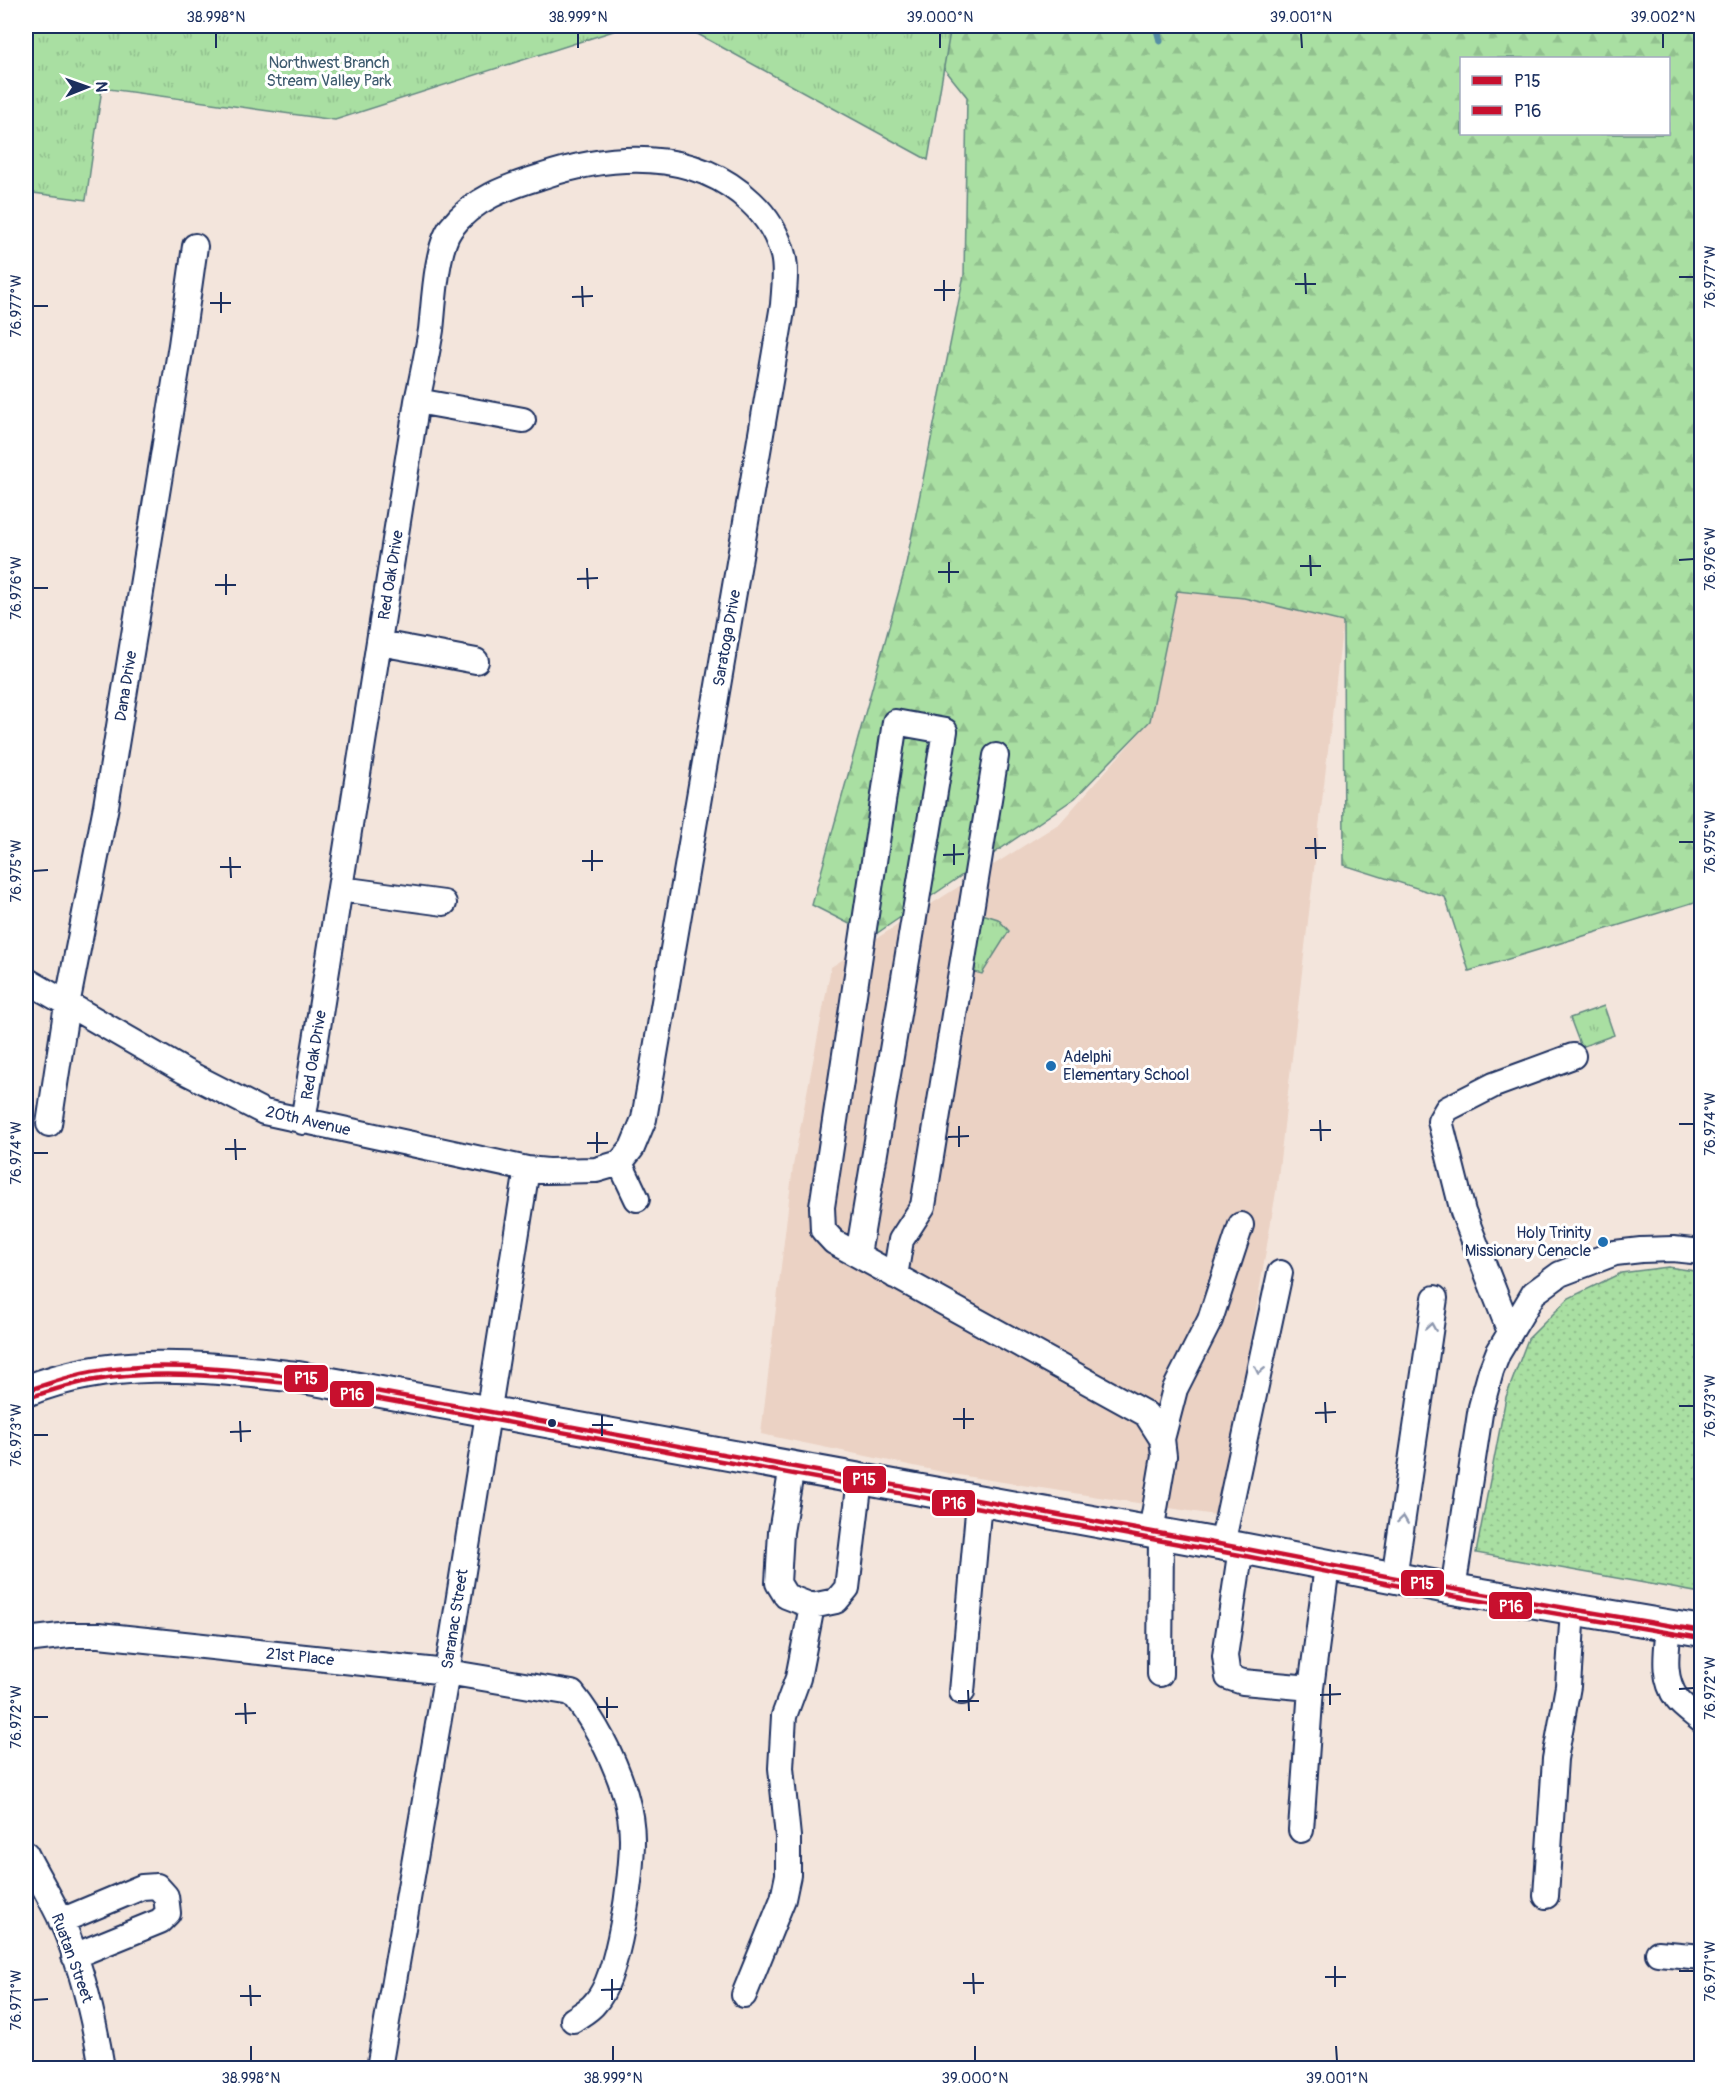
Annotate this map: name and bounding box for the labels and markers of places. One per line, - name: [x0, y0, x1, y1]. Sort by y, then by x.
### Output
- place label: Adelphi Elementary School: [1063, 1047, 1189, 1085]
- marker: Adelphi Elementary School: [1044, 1059, 1058, 1073]
- place label: Holy Trinity Missionary Cenacle: [1465, 1223, 1591, 1261]
- marker: Holy Trinity Missionary Cenacle: [1596, 1235, 1610, 1249]
- unlabelled marker: [546, 1417, 558, 1429]

